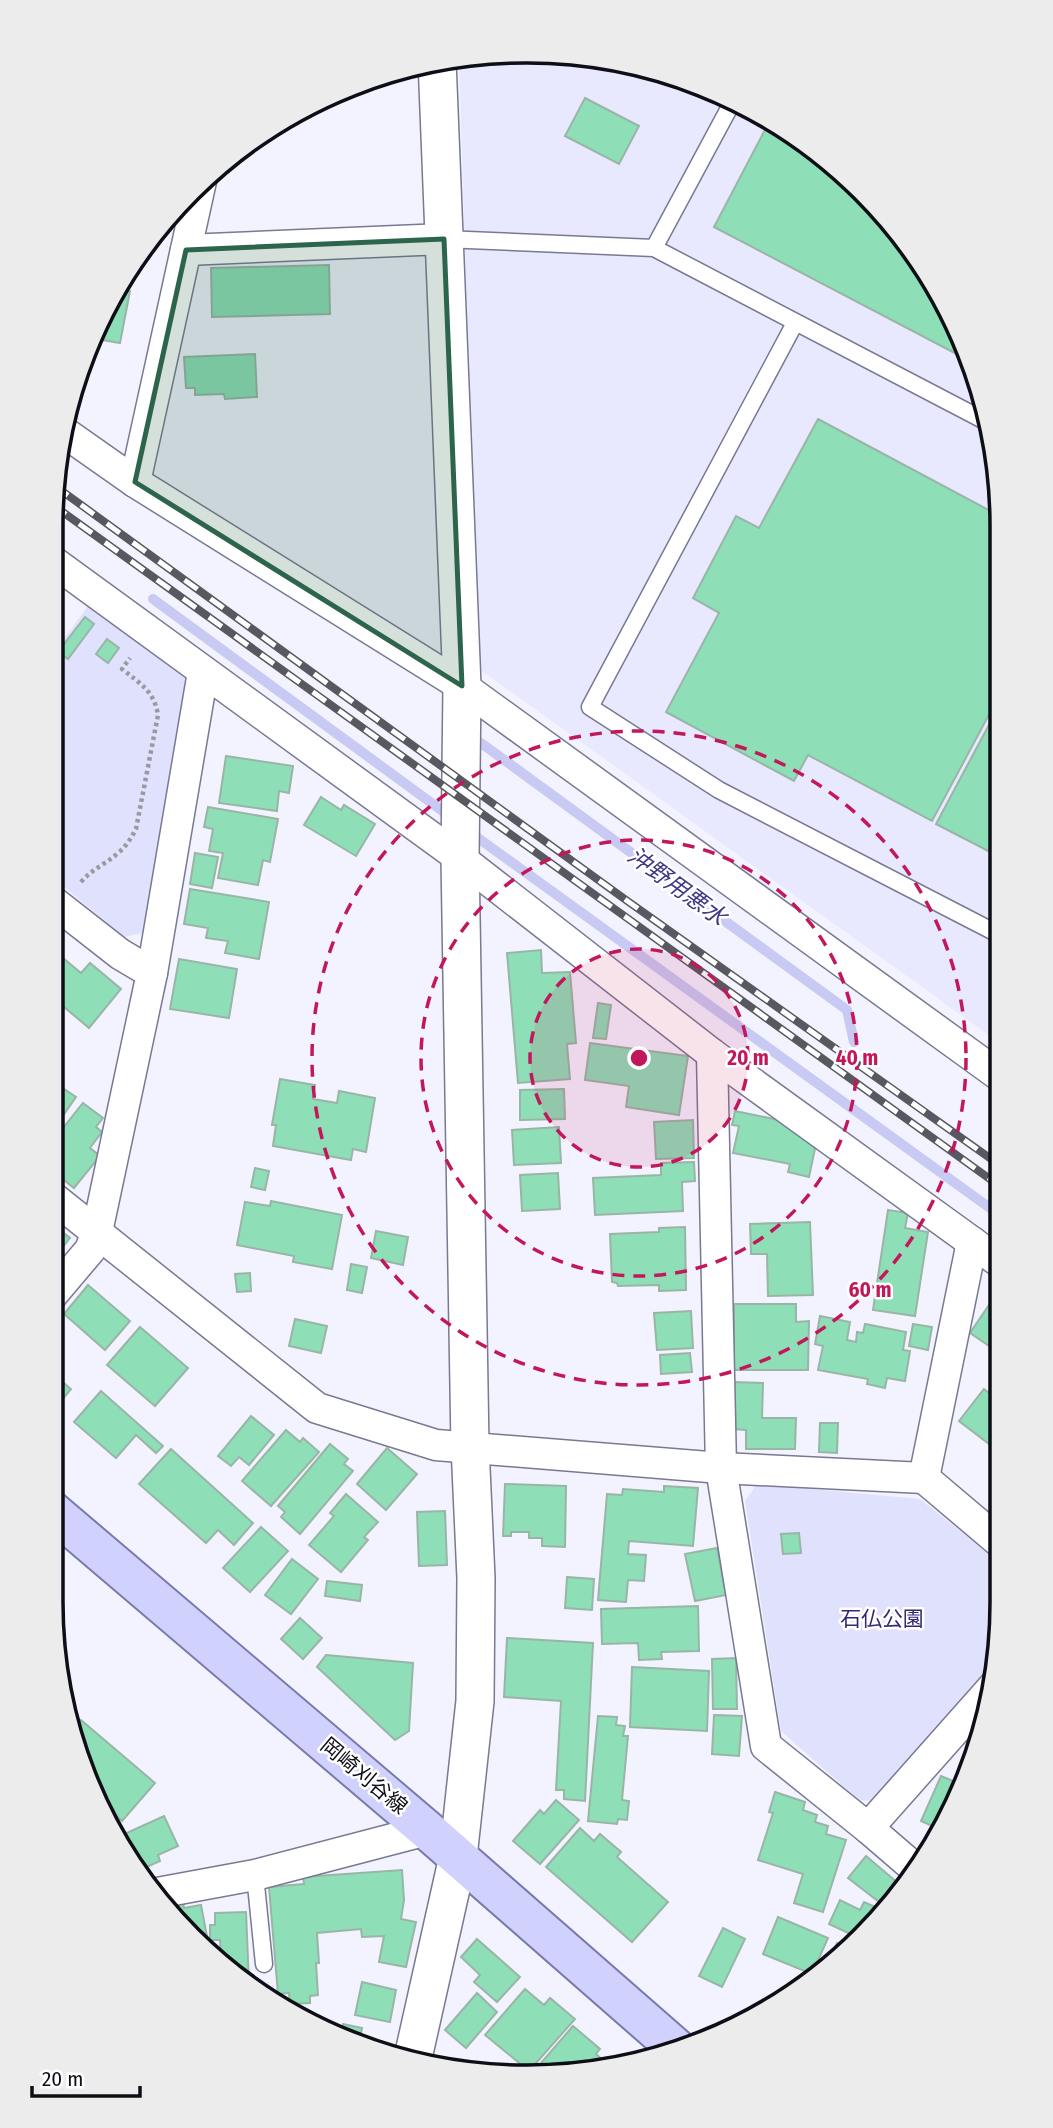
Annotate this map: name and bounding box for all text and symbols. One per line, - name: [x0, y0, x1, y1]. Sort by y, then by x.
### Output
- water label: 沖野用悪水: [622, 841, 734, 933]
- text: 20 m: [726, 1045, 769, 1071]
- text: 40 m: [836, 1045, 878, 1071]
- centre of rings: [627, 1046, 651, 1070]
- text: 60 m: [849, 1277, 891, 1303]
- park label: 石仏公園: [840, 1606, 924, 1632]
- street label: 岡崎刈谷線: [315, 1732, 413, 1820]
- scale bar: [32, 2054, 140, 2098]
- text: 20 m: [42, 2066, 83, 2092]

